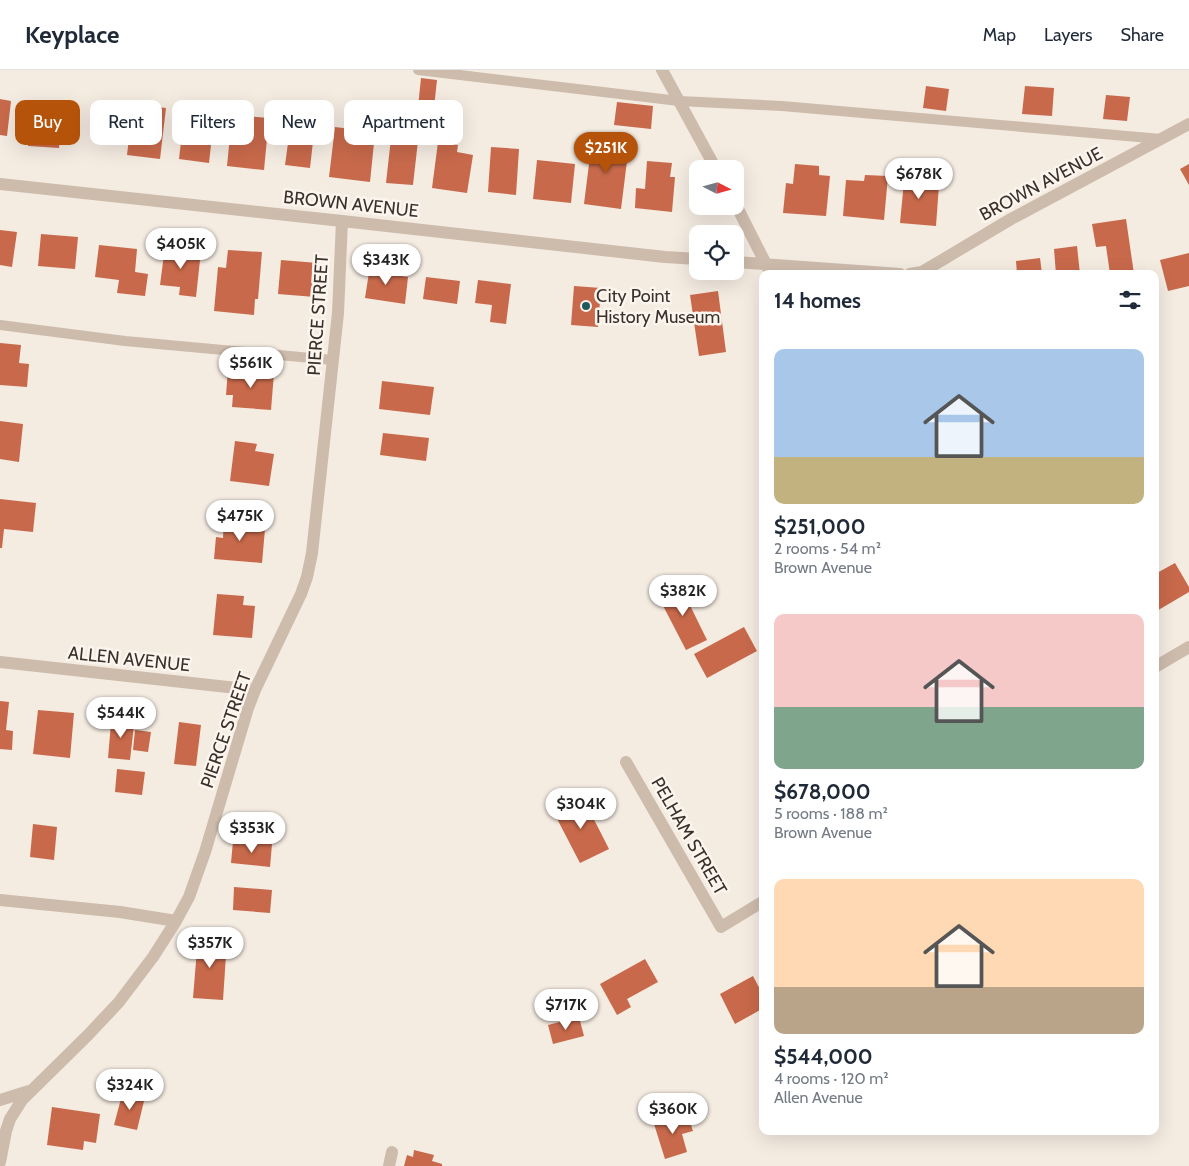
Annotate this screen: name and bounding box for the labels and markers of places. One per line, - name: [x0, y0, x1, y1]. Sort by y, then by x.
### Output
- pin: $251K: [571, 132, 641, 174]
- pin: $678K: [884, 158, 954, 200]
- pin: $405K: [146, 228, 216, 270]
- pin: $343K: [351, 244, 421, 286]
- place label: City Point History Museum: [596, 285, 720, 328]
- marker: City Point History Museum: [580, 300, 592, 312]
- pin: $561K: [216, 346, 286, 389]
- pin: $475K: [205, 500, 275, 542]
- pin: $382K: [648, 574, 718, 617]
- pin: $544K: [86, 696, 156, 739]
- pin: $304K: [546, 788, 616, 830]
- pin: $353K: [217, 812, 287, 854]
- pin: $357K: [175, 926, 245, 969]
- pin: $717K: [531, 988, 601, 1031]
- pin: $324K: [95, 1068, 165, 1111]
- pin: $360K: [638, 1092, 708, 1135]

